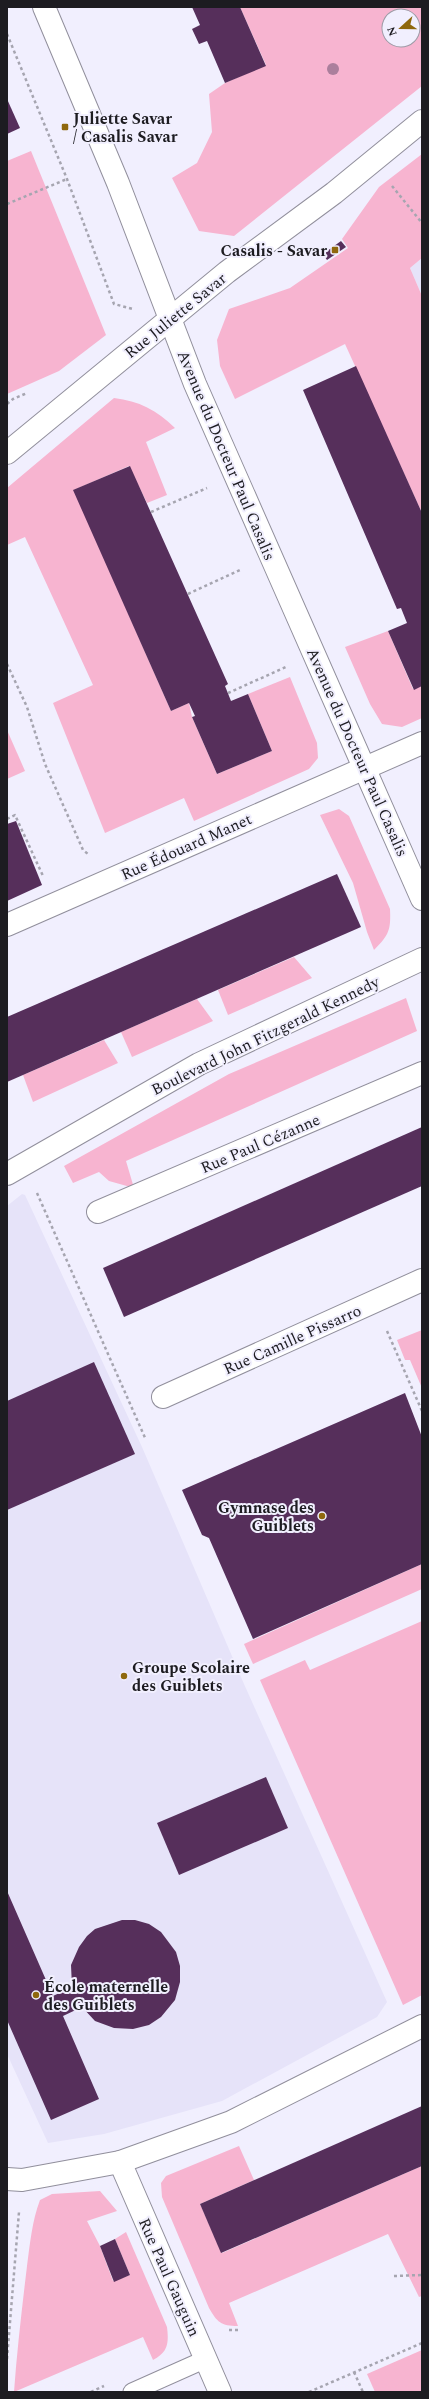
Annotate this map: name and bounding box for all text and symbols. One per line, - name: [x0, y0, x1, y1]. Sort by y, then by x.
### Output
- north arrow: [381, 8, 421, 48]
- text: N: [383, 24, 402, 39]
- place label: Juliette Savar / Casalis Savar: [73, 107, 178, 149]
- marker: Juliette Savar / Casalis Savar: [60, 122, 70, 132]
- place label: Casalis - Savar: [221, 239, 327, 263]
- marker: Casalis - Savar: [330, 245, 340, 255]
- street label: Rue Juliette Savar: [119, 267, 232, 365]
- street label: Avenue du Docteur Paul Casalis: [171, 347, 281, 564]
- street label: Avenue du Docteur Paul Casalis: [300, 644, 414, 861]
- street label: Rue Édouard Manet: [117, 807, 256, 887]
- street label: Boulevard John Fitzgerald Kennedy: [147, 970, 385, 1102]
- street label: Rue Paul Cézanne: [197, 1108, 324, 1180]
- street label: Rue Camille Pissarro: [220, 1299, 365, 1381]
- place label: Gymnase des Guiblets: [218, 1496, 314, 1538]
- marker: Gymnase des Guiblets: [317, 1511, 327, 1521]
- place label: Groupe Scolaire des Guiblets: [132, 1656, 250, 1698]
- marker: Groupe Scolaire des Guiblets: [119, 1671, 129, 1681]
- place label: École maternelle des Guiblets: [44, 1975, 168, 2017]
- marker: École maternelle des Guiblets: [31, 1990, 41, 2000]
- street label: Rue Paul Gauguin: [132, 2214, 206, 2341]

